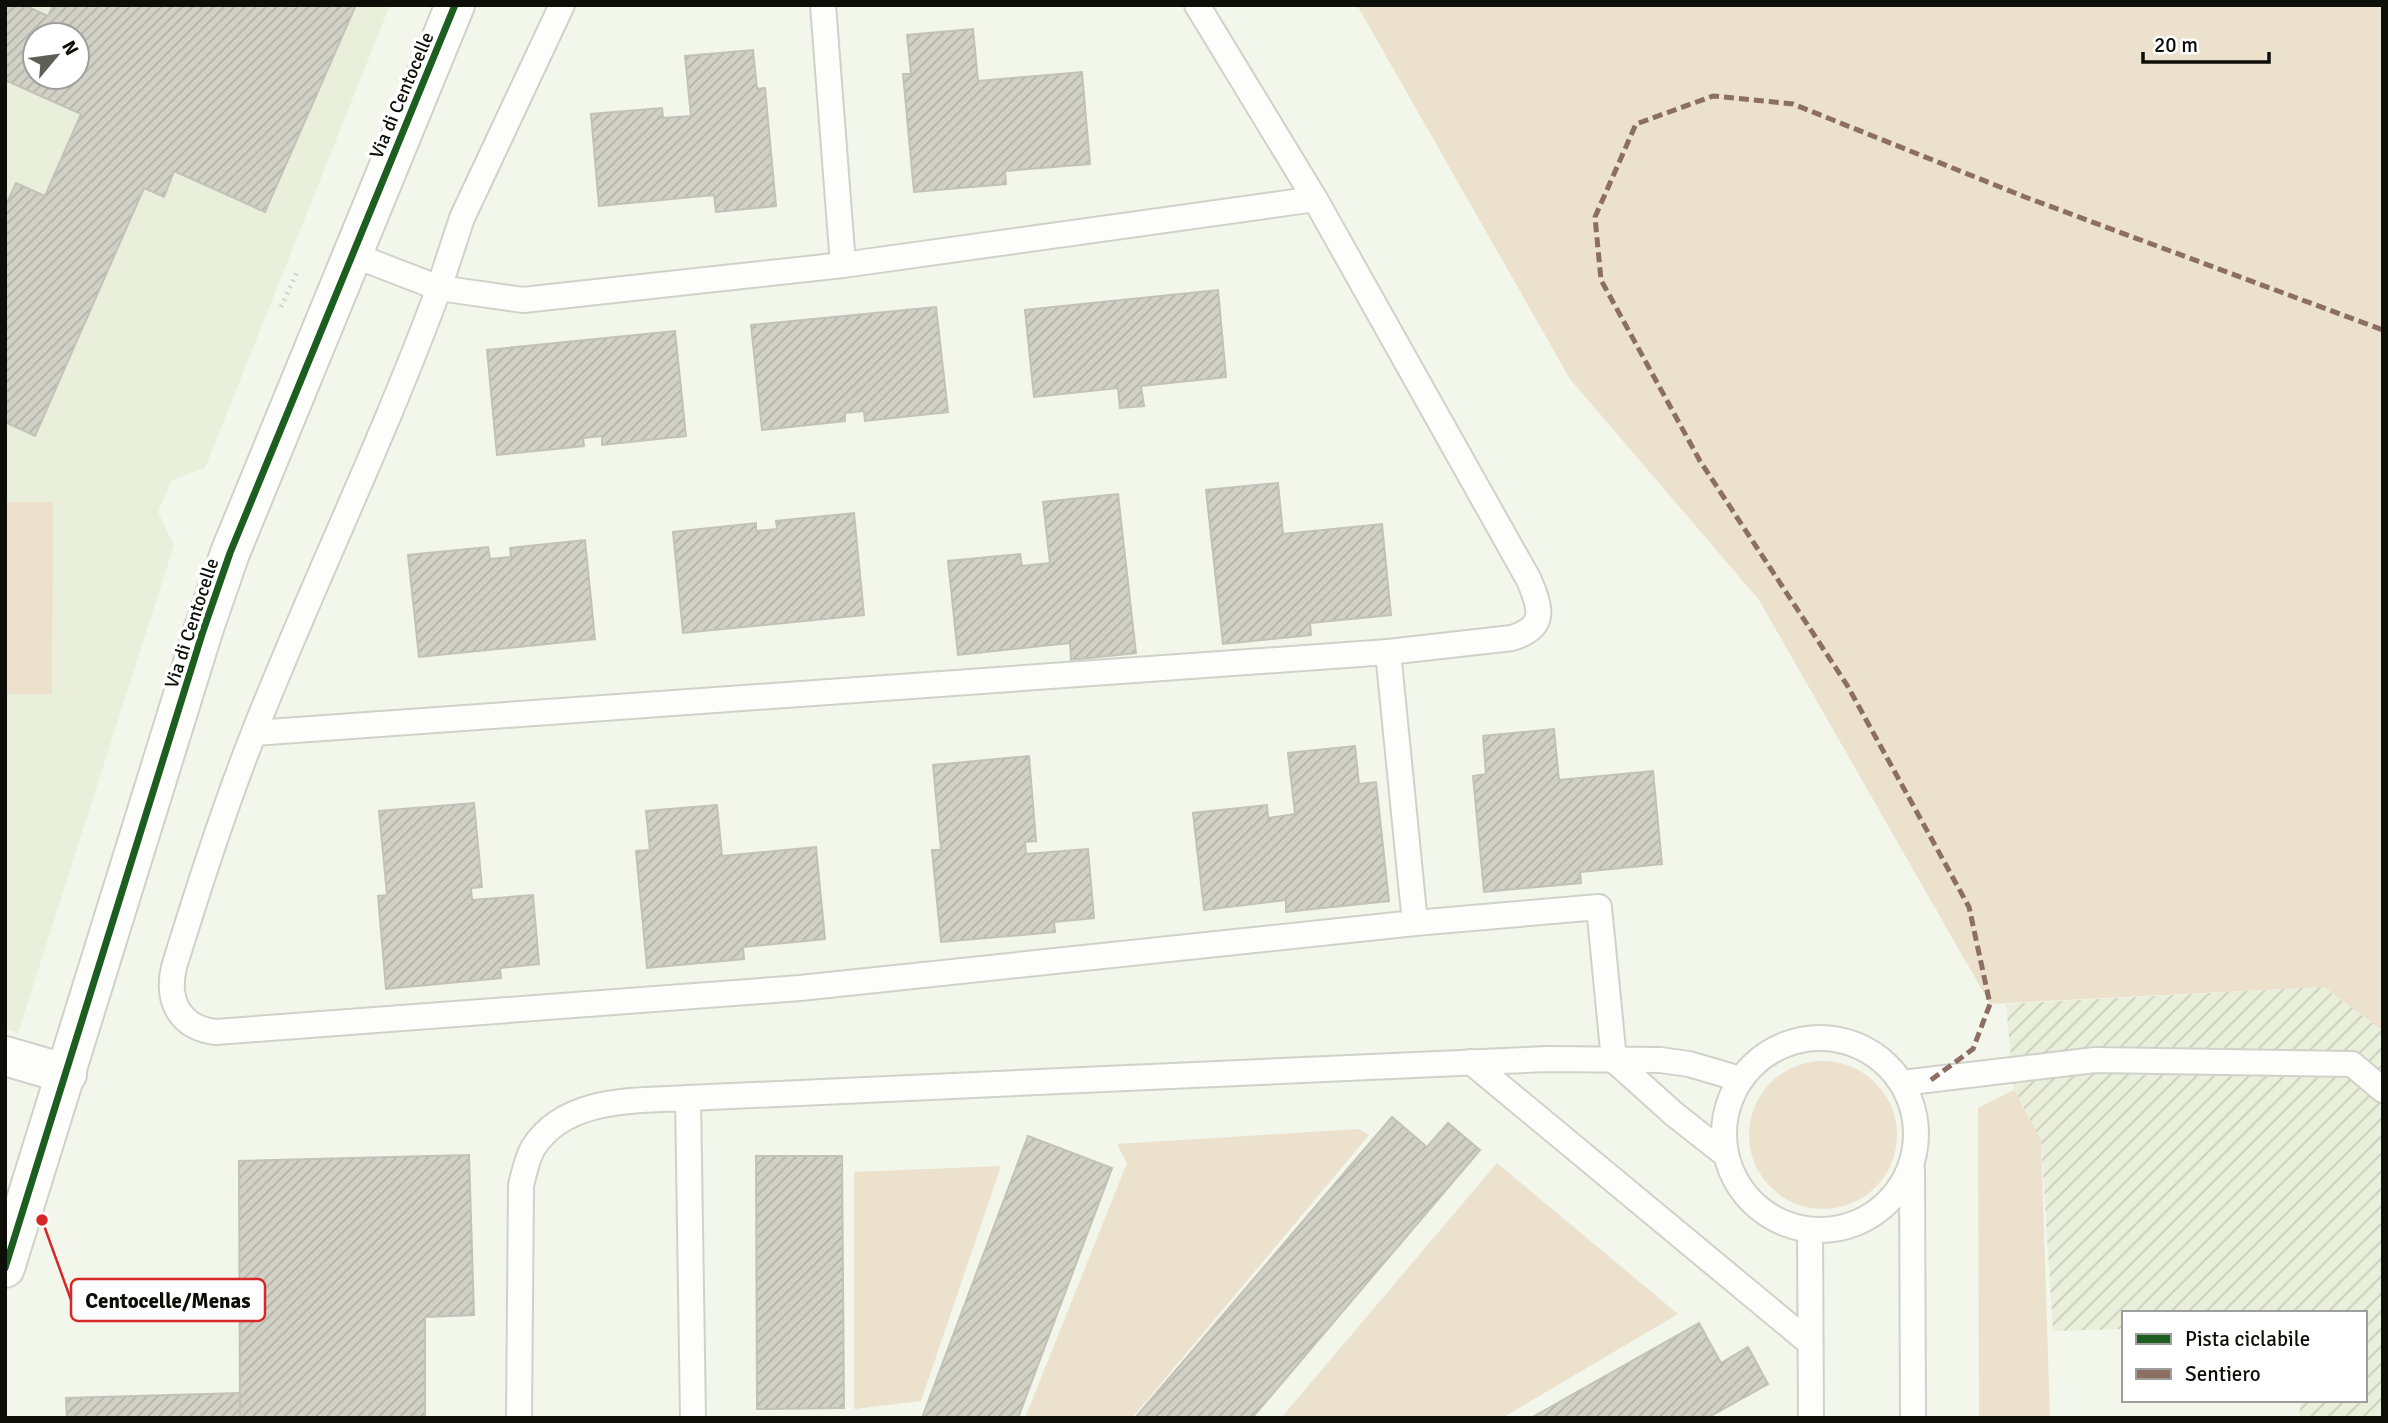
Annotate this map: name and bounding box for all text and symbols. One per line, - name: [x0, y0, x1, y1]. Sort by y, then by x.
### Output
- north arrow: [21, 21, 91, 91]
- scale bar: [2143, 21, 2269, 65]
- street label: Via di Centocelle: [364, 28, 439, 162]
- text: 20 m: [2154, 32, 2198, 58]
- text: N: [56, 37, 84, 60]
- street label: Via di Centocelle: [160, 555, 224, 691]
- callout: Centocelle/Menas: [71, 1279, 265, 1321]
- text: Centocelle/Menas: [85, 1288, 251, 1314]
- legend: [2122, 1311, 2367, 1402]
- text: Pista ciclabile: [2185, 1326, 2310, 1352]
- text: Sentiero: [2185, 1361, 2261, 1387]

